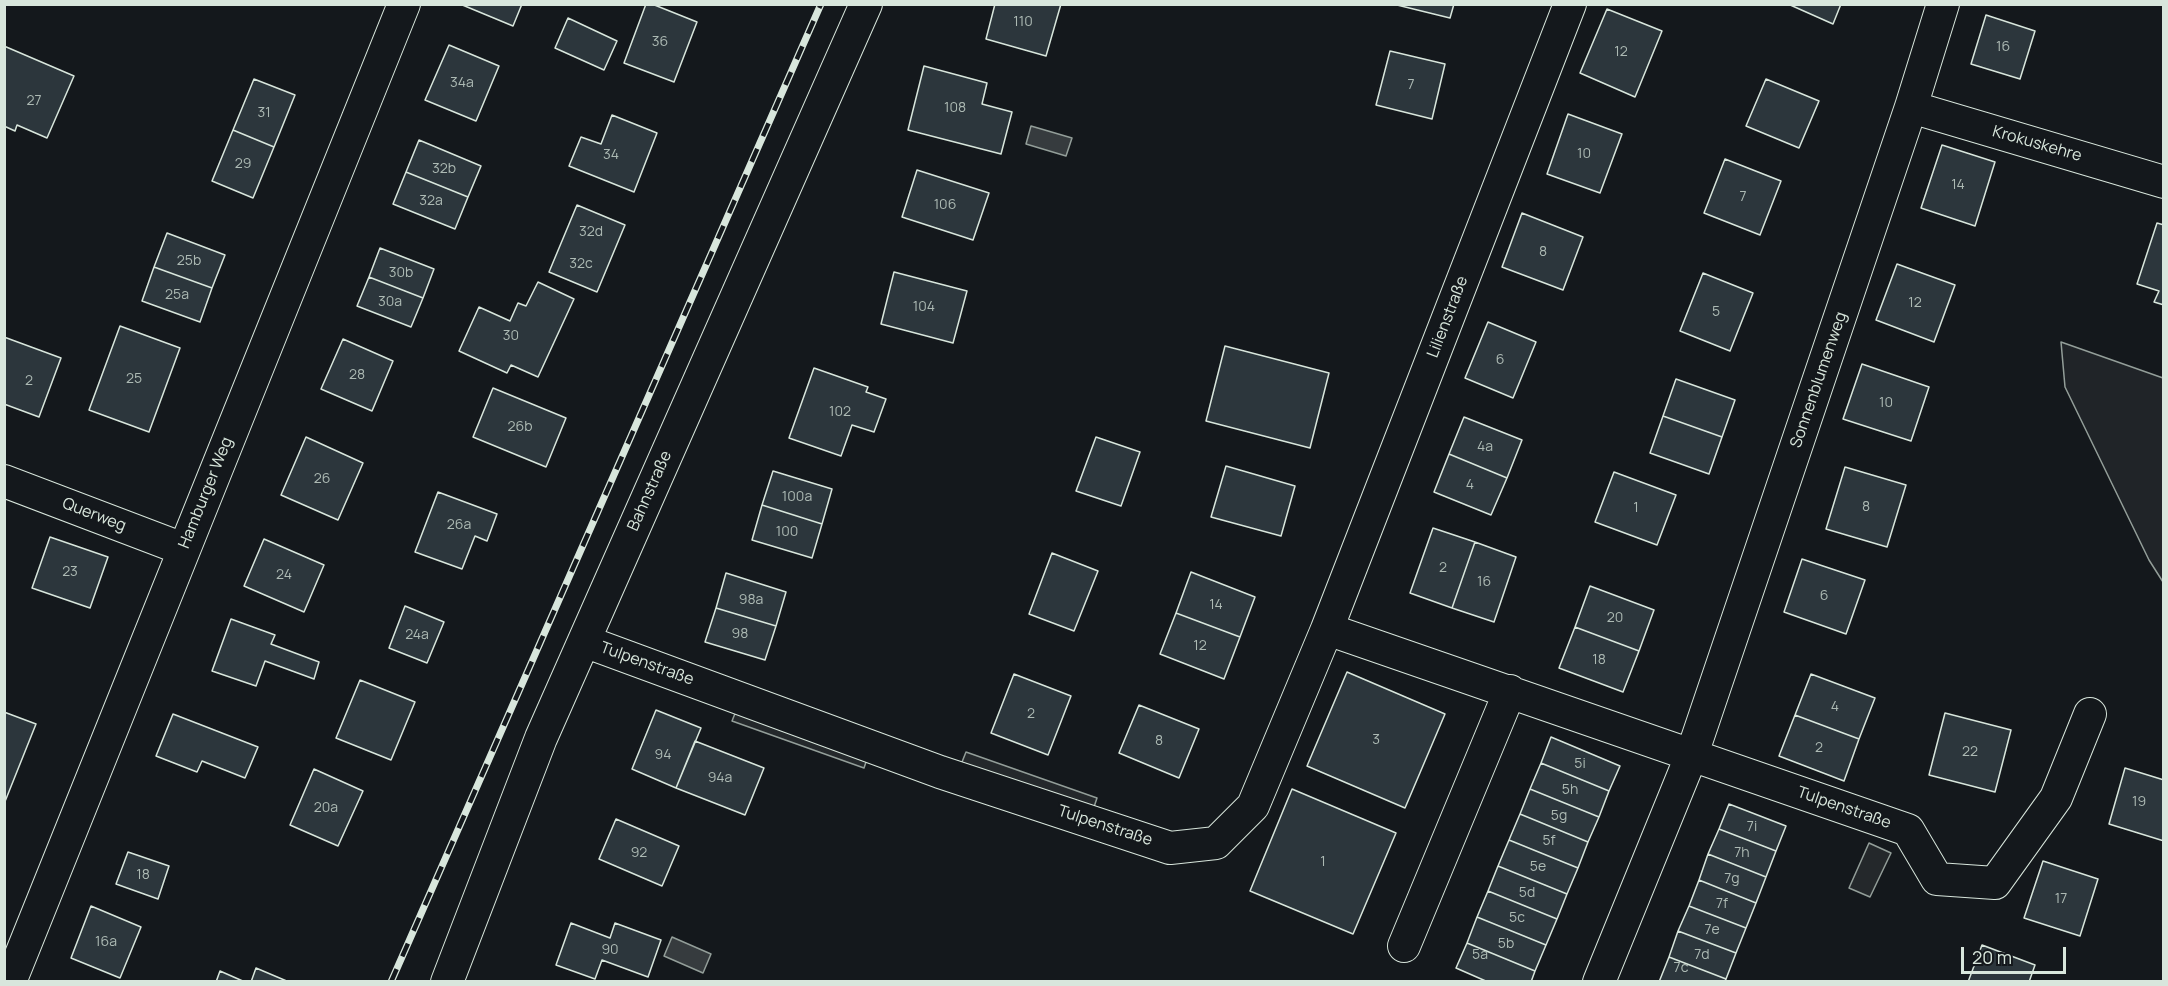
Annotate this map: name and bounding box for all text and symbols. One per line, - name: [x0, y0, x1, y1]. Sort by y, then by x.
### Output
- house number: 110: [1013, 14, 1033, 30]
- house number: 36: [652, 34, 668, 50]
- house number: 16: [1996, 39, 2010, 55]
- house number: 12: [1614, 44, 1628, 60]
- house number: 34a: [450, 75, 474, 91]
- house number: 7: [1407, 77, 1415, 93]
- house number: 27: [26, 93, 42, 109]
- house number: 108: [944, 100, 966, 116]
- house number: 31: [257, 105, 271, 121]
- street label: Krokuskehre: [1990, 122, 2084, 166]
- house number: 10: [1577, 146, 1591, 162]
- house number: 34: [603, 147, 619, 163]
- house number: 29: [235, 156, 251, 172]
- house number: 32b: [432, 161, 456, 177]
- house number: 14: [1951, 177, 1965, 193]
- house number: 7: [1739, 189, 1747, 205]
- house number: 32a: [419, 193, 443, 209]
- house number: 106: [934, 197, 956, 213]
- house number: 32d: [579, 224, 603, 240]
- house number: 8: [1539, 244, 1547, 260]
- house number: 25b: [177, 253, 201, 269]
- house number: 32c: [569, 256, 593, 272]
- house number: 30b: [389, 265, 413, 281]
- street label: Lilienstraße: [1424, 273, 1472, 361]
- house number: 25a: [165, 287, 189, 303]
- house number: 30a: [378, 294, 402, 310]
- house number: 12: [1908, 295, 1922, 311]
- house number: 104: [913, 299, 935, 315]
- house number: 5: [1712, 304, 1720, 320]
- street label: Sonnenblumenweg: [1787, 309, 1851, 451]
- house number: 30: [503, 328, 519, 344]
- house number: 6: [1496, 352, 1504, 368]
- house number: 28: [349, 367, 365, 383]
- house number: 25: [126, 371, 142, 387]
- house number: 2: [25, 373, 33, 389]
- house number: 10: [1879, 395, 1893, 411]
- house number: 102: [829, 404, 851, 420]
- house number: 26b: [508, 419, 532, 435]
- street label: Hamburger Weg: [175, 434, 237, 552]
- house number: 4a: [1477, 439, 1493, 455]
- street label: Bahnstraße: [624, 448, 676, 534]
- house number: 26: [314, 471, 330, 487]
- house number: 4: [1466, 477, 1474, 493]
- house number: 100a: [782, 489, 812, 505]
- street label: Querweg: [59, 494, 129, 536]
- house number: 8: [1862, 499, 1870, 515]
- house number: 1: [1633, 500, 1639, 516]
- house number: 26a: [447, 517, 471, 533]
- house number: 100: [776, 524, 798, 540]
- house number: 2: [1439, 560, 1447, 576]
- house number: 23: [62, 564, 78, 580]
- house number: 24: [276, 567, 292, 583]
- house number: 16: [1477, 574, 1491, 590]
- house number: 6: [1820, 588, 1828, 604]
- house number: 98a: [739, 592, 763, 608]
- house number: 14: [1209, 597, 1223, 613]
- house number: 20: [1607, 610, 1623, 626]
- house number: 98: [732, 626, 748, 642]
- house number: 24a: [405, 627, 429, 643]
- street label: Tulpenstraße: [598, 638, 696, 690]
- house number: 12: [1193, 638, 1207, 654]
- house number: 18: [1592, 652, 1606, 668]
- house number: 4: [1831, 699, 1839, 715]
- house number: 2: [1027, 706, 1035, 722]
- house number: 3: [1372, 732, 1380, 748]
- house number: 8: [1155, 733, 1163, 749]
- house number: 2: [1815, 740, 1823, 756]
- house number: 22: [1962, 744, 1978, 760]
- house number: 94: [655, 747, 671, 763]
- house number: 5i: [1574, 756, 1586, 772]
- house number: 94a: [708, 770, 732, 786]
- house number: 5h: [1562, 782, 1578, 798]
- street label: Tulpenstraße: [1794, 783, 1894, 833]
- house number: 19: [2132, 794, 2146, 810]
- house number: 20a: [314, 800, 338, 816]
- street label: Tulpenstraße: [1055, 802, 1155, 850]
- house number: 5g: [1551, 808, 1567, 824]
- house number: 7i: [1747, 819, 1757, 835]
- house number: 5f: [1542, 833, 1556, 849]
- house number: 92: [631, 845, 647, 861]
- house number: 7h: [1734, 845, 1750, 861]
- house number: 1: [1320, 854, 1326, 870]
- house number: 5e: [1530, 859, 1546, 875]
- house number: 18: [136, 867, 150, 883]
- house number: 7g: [1724, 871, 1740, 887]
- house number: 5d: [1519, 885, 1535, 901]
- house number: 17: [2055, 891, 2067, 907]
- house number: 7f: [1716, 896, 1728, 912]
- house number: 5c: [1509, 910, 1525, 926]
- house number: 7e: [1704, 922, 1720, 938]
- house number: 16a: [95, 934, 117, 950]
- scale bar: [1964, 935, 2069, 973]
- house number: 5b: [1498, 936, 1514, 952]
- house number: 90: [601, 942, 619, 958]
- text: 20 m: [1972, 945, 2012, 969]
- house number: 5a: [1472, 947, 1488, 963]
- house number: 7d: [1694, 947, 1710, 963]
- house number: 7c: [1674, 960, 1688, 976]

